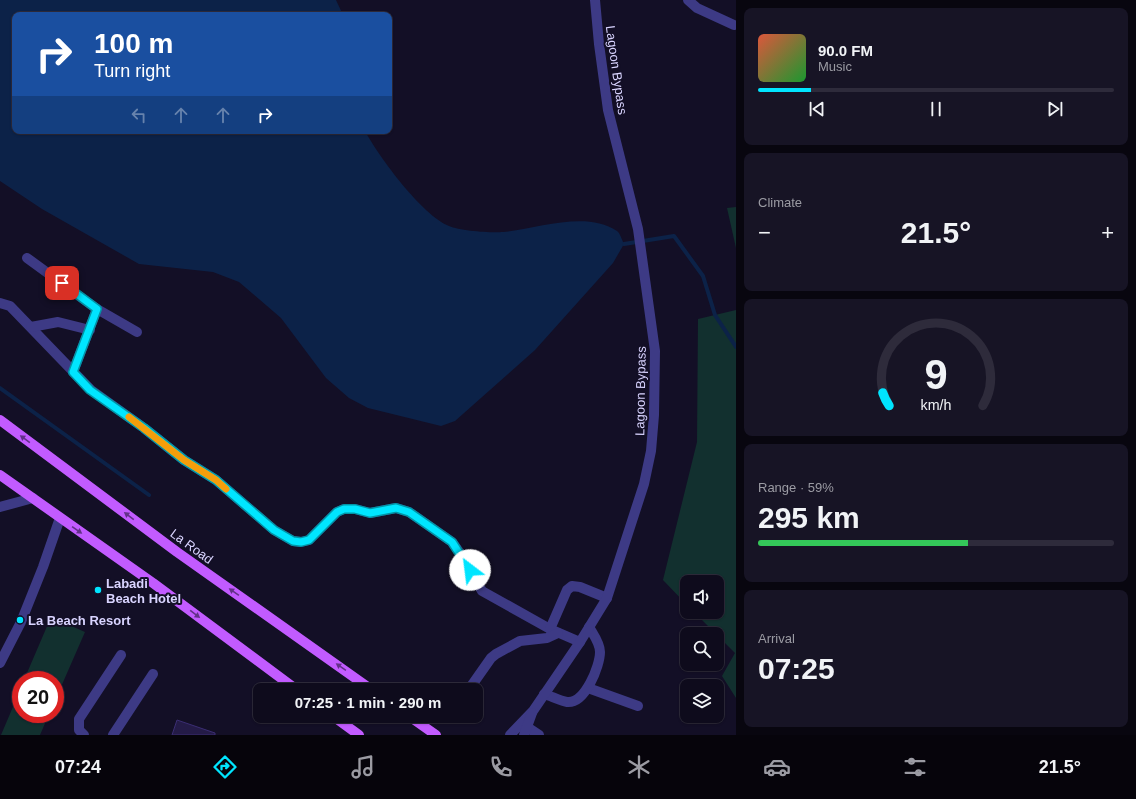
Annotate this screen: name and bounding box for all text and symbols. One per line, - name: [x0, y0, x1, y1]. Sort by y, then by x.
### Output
- street label: Lagoon Bypass: [603, 25, 630, 116]
- icon: right: [28, 28, 80, 80]
- text: 100 m: [94, 28, 173, 59]
- text: 90.0 FM: [818, 42, 873, 59]
- text: Music: [818, 59, 852, 74]
- text: Turn right: [94, 61, 170, 81]
- icon: previous: [806, 98, 828, 120]
- icon: pause: [925, 98, 947, 120]
- icon: next: [1044, 98, 1066, 120]
- icon: left: [128, 104, 150, 126]
- icon: ahead: [170, 104, 192, 126]
- icon: ahead: [212, 104, 234, 126]
- icon: right: [254, 104, 276, 126]
- text: Climate: [758, 195, 802, 210]
- text: 21.5°: [901, 216, 971, 249]
- text: −: [758, 220, 771, 245]
- text: +: [1101, 220, 1114, 245]
- pin: [45, 266, 79, 300]
- icon: arrive: [51, 272, 73, 294]
- street label: Lagoon Bypass: [632, 346, 649, 436]
- text: 9: [924, 350, 948, 397]
- text: km/h: [921, 396, 952, 412]
- one-way arrow: [20, 435, 30, 443]
- text: Range · 59%: [758, 480, 834, 495]
- text: 295 km: [758, 501, 860, 534]
- one-way arrow: [124, 512, 135, 520]
- one-way arrow: [72, 526, 83, 534]
- street label: La Road: [167, 526, 216, 567]
- position arrow: [449, 549, 491, 591]
- map controls: [680, 575, 724, 723]
- button: sound: [680, 575, 724, 619]
- place label: Labadi Beach Hotel: [106, 576, 181, 606]
- marker: Labadi Beach Hotel: [93, 585, 103, 595]
- one-way arrow: [229, 588, 240, 596]
- one-way arrow: [189, 610, 200, 618]
- place label: La Beach Resort: [28, 613, 131, 628]
- marker: La Beach Resort: [15, 615, 25, 625]
- button: search: [680, 627, 724, 671]
- text: Arrival: [758, 631, 795, 646]
- text: 07:25: [758, 652, 835, 685]
- one-way arrow: [335, 663, 346, 672]
- speed limit sign: 20: [12, 671, 64, 723]
- button: layers: [680, 679, 724, 723]
- text: 07:25 · 1 min · 290 m: [295, 694, 441, 711]
- icon: directions: [211, 753, 239, 781]
- icon: music: [349, 753, 377, 781]
- icon: phone: [487, 753, 515, 781]
- icon: climate: [625, 753, 653, 781]
- icon: car: [763, 753, 791, 781]
- icon: filters: [901, 753, 929, 781]
- text: 07:24: [55, 757, 101, 777]
- text: 21.5°: [1039, 757, 1081, 777]

